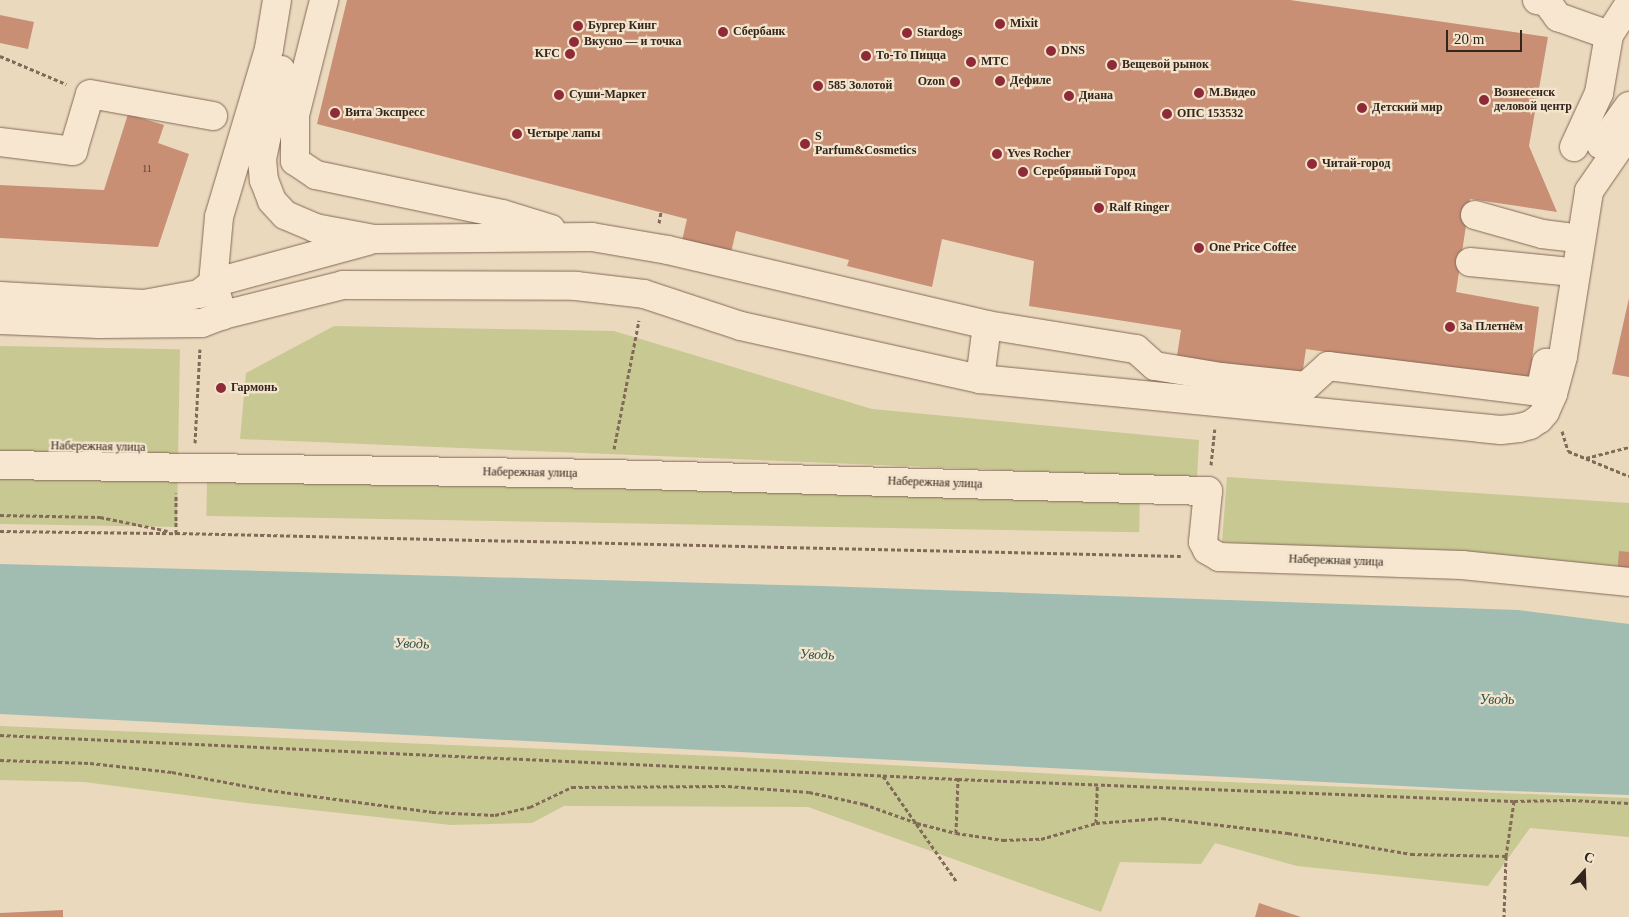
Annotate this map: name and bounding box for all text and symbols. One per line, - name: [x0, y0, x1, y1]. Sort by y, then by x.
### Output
- place label: Mixit: [1010, 17, 1038, 31]
- marker: Mixit: [994, 18, 1006, 30]
- place label: Бургер Кинг: [588, 19, 657, 33]
- marker: Бургер Кинг: [572, 20, 584, 32]
- scale bar: [1449, 20, 1525, 52]
- place label: Сбербанк: [733, 25, 785, 39]
- marker: Сбербанк: [717, 26, 729, 38]
- place label: Stardogs: [917, 26, 962, 40]
- marker: Stardogs: [901, 27, 913, 39]
- text: 20 m: [1454, 31, 1484, 47]
- place label: Вкусно — и точка: [584, 35, 681, 49]
- marker: Вкусно — и точка: [568, 36, 580, 48]
- place label: DNS: [1061, 44, 1085, 58]
- marker: DNS: [1045, 45, 1057, 57]
- place label: KFC: [535, 47, 560, 61]
- marker: KFC: [564, 48, 576, 60]
- place label: То-То Пицца: [876, 49, 946, 63]
- marker: То-То Пицца: [860, 50, 872, 62]
- place label: МТС: [981, 55, 1009, 69]
- marker: МТС: [965, 56, 977, 68]
- place label: Вещевой рынок: [1122, 58, 1209, 72]
- marker: Вещевой рынок: [1106, 59, 1118, 71]
- place label: Дефиле: [1010, 74, 1051, 88]
- place label: Ozon: [918, 75, 945, 89]
- marker: Дефиле: [994, 75, 1006, 87]
- marker: Ozon: [949, 76, 961, 88]
- place label: 585 Золотой: [828, 79, 892, 93]
- marker: 585 Золотой: [812, 80, 824, 92]
- place label: М.Видео: [1209, 86, 1256, 100]
- place label: Вознесенск деловой центр: [1494, 86, 1572, 114]
- marker: М.Видео: [1193, 87, 1205, 99]
- place label: Суши-Маркет: [569, 88, 646, 102]
- marker: Суши-Маркет: [553, 89, 565, 101]
- place label: Диана: [1079, 89, 1113, 103]
- marker: Диана: [1063, 90, 1075, 102]
- marker: Вознесенск деловой центр: [1478, 94, 1490, 106]
- place label: Детский мир: [1372, 101, 1443, 115]
- marker: Детский мир: [1356, 102, 1368, 114]
- place label: Вита Экспресс: [345, 106, 425, 120]
- marker: Вита Экспресс: [329, 107, 341, 119]
- place label: ОПС 153532: [1177, 107, 1243, 121]
- marker: ОПС 153532: [1161, 108, 1173, 120]
- place label: Четыре лапы: [527, 127, 600, 141]
- marker: Четыре лапы: [511, 128, 523, 140]
- place label: S Parfum&Cosmetics: [815, 130, 916, 158]
- marker: S Parfum&Cosmetics: [799, 138, 811, 150]
- place label: Yves Rocher: [1007, 147, 1071, 161]
- marker: Yves Rocher: [991, 148, 1003, 160]
- place label: Читай-город: [1322, 157, 1390, 171]
- marker: Читай-город: [1306, 158, 1318, 170]
- house number: 11: [142, 163, 152, 175]
- place label: Серебряный Город: [1033, 165, 1135, 179]
- marker: Серебряный Город: [1017, 166, 1029, 178]
- place label: Ralf Ringer: [1109, 201, 1169, 215]
- marker: Ralf Ringer: [1093, 202, 1105, 214]
- place label: One Price Coffee: [1209, 241, 1296, 255]
- marker: One Price Coffee: [1193, 242, 1205, 254]
- place label: За Плетнём: [1460, 320, 1523, 334]
- marker: За Плетнём: [1444, 321, 1456, 333]
- place label: Гармонь: [231, 381, 277, 395]
- marker: Гармонь: [215, 382, 227, 394]
- street label: Набережная улица: [50, 439, 146, 455]
- street label: Набережная улица: [482, 465, 578, 481]
- street label: Набережная улица: [887, 474, 983, 492]
- street label: Набережная улица: [1288, 552, 1384, 570]
- water label: Уводь: [394, 635, 430, 653]
- water label: Уводь: [799, 646, 835, 664]
- water label: Уводь: [1480, 692, 1514, 708]
- north arrow: [1559, 847, 1609, 897]
- text: С: [1582, 849, 1597, 866]

